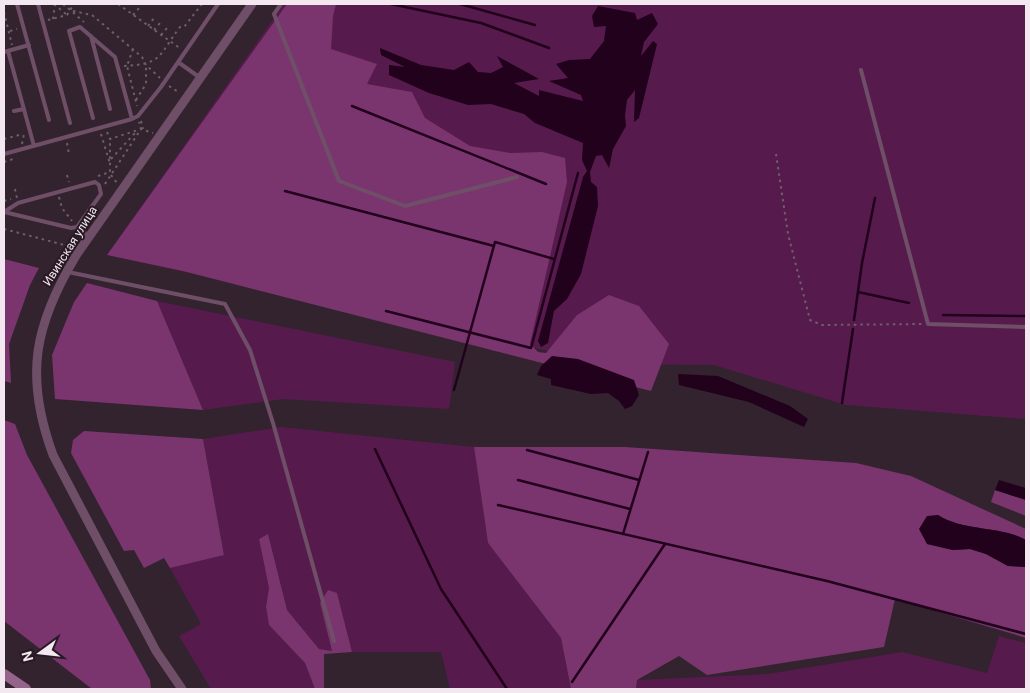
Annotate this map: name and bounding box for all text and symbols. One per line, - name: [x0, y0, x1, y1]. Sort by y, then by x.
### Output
- street label: Ивинская улица: [40, 204, 100, 288]
- north arrow: [15, 628, 65, 678]
- text: N: [18, 650, 36, 663]

